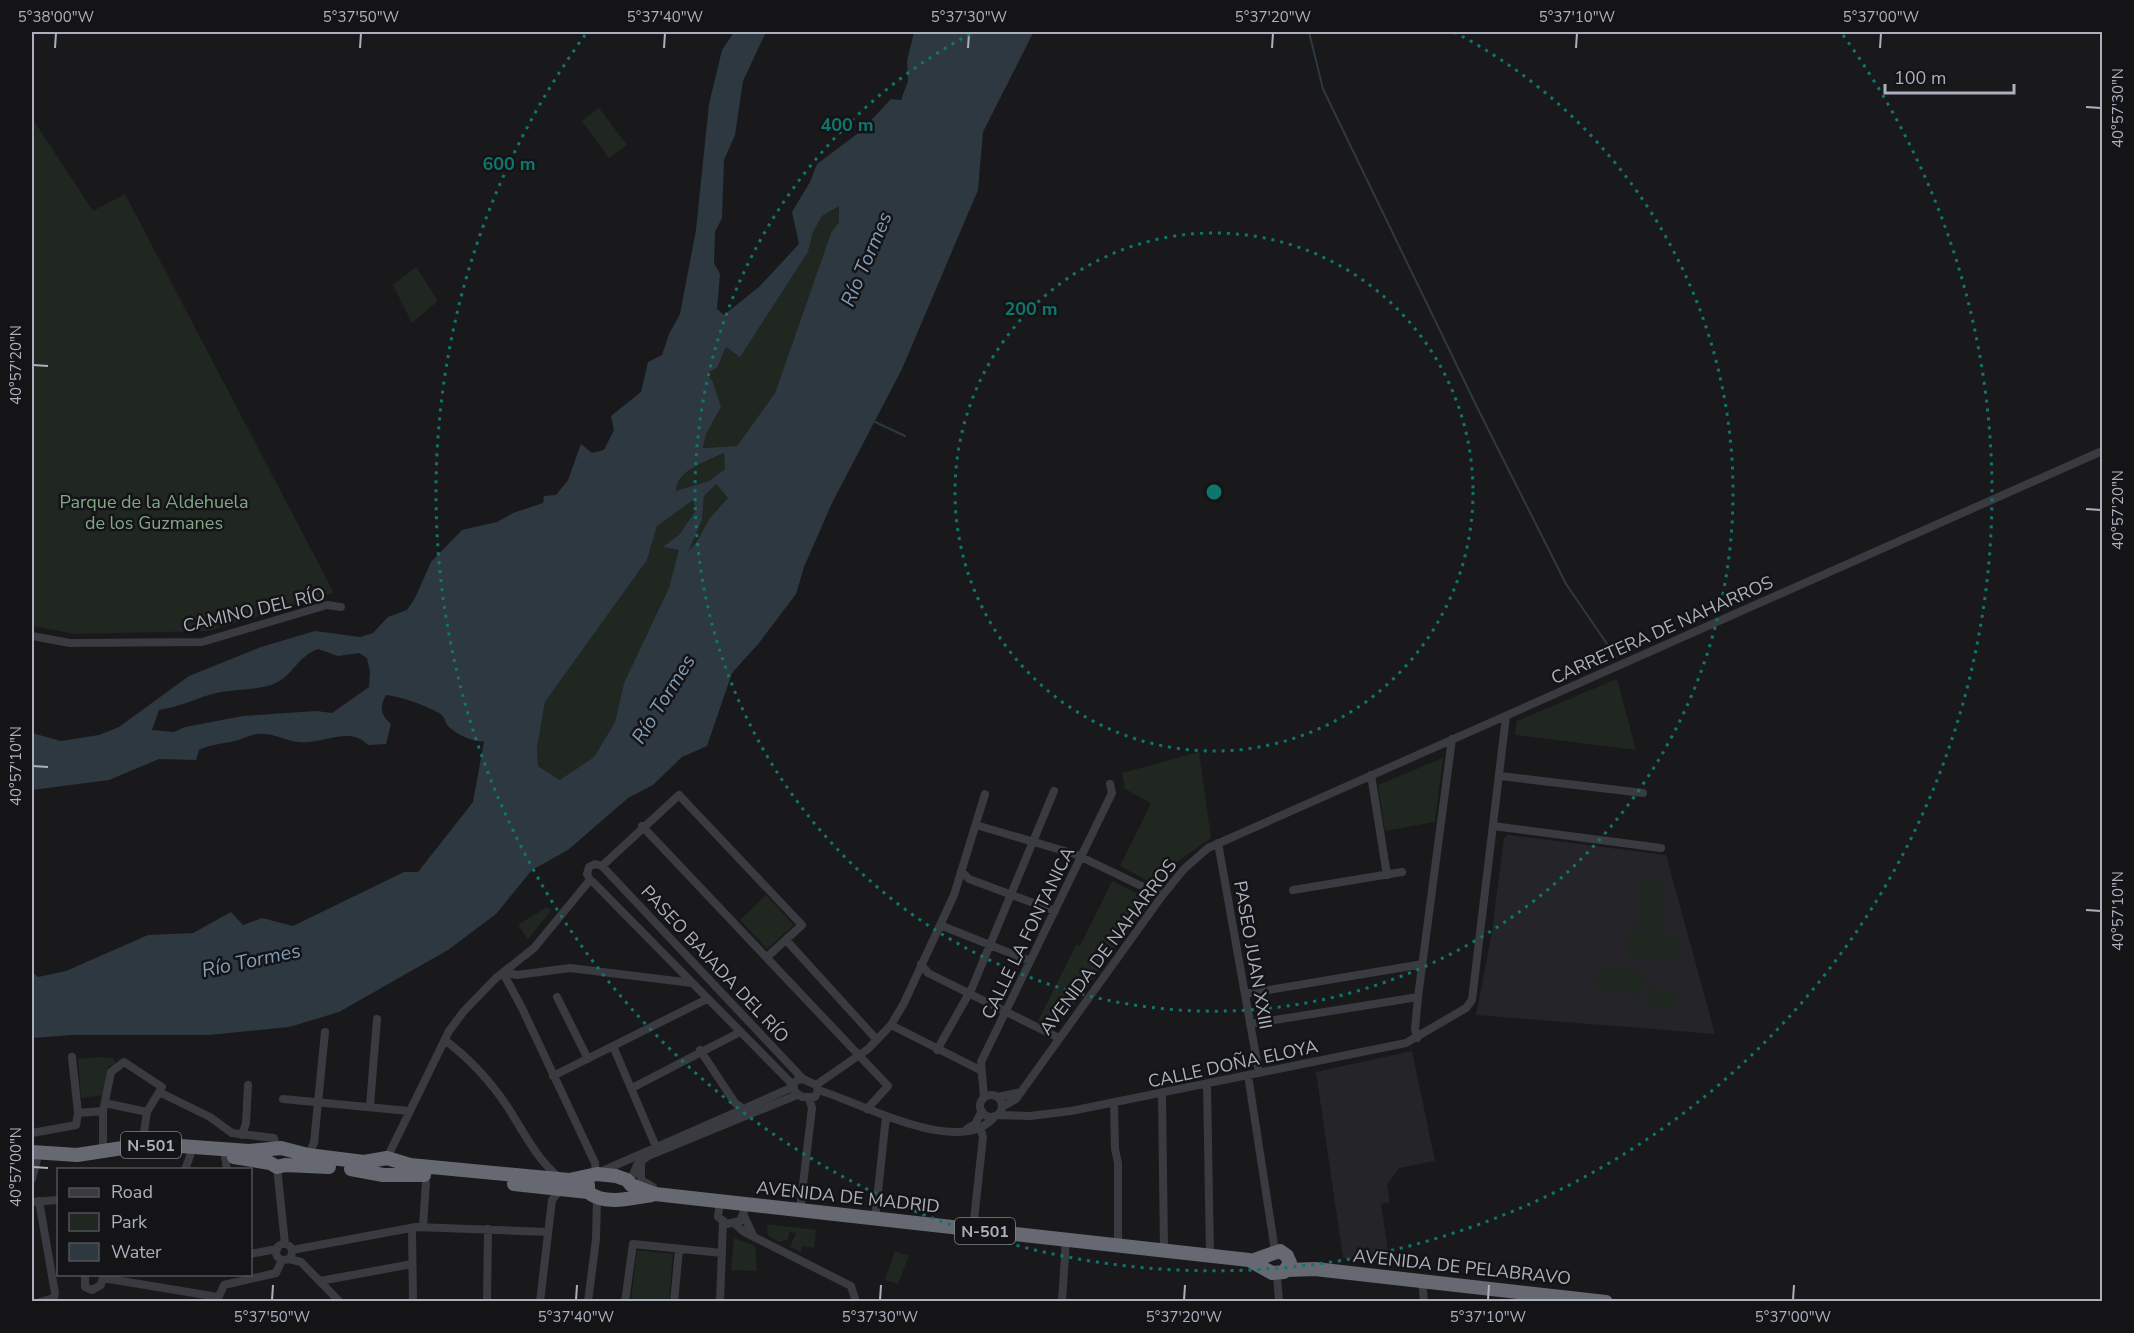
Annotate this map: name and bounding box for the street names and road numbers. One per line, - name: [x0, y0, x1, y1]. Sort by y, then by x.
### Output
- street label: CARRETERA DE NAHARROS: [1547, 570, 1777, 690]
- street label: CAMINO DEL RÍO: [180, 582, 328, 638]
- street label: CALLE LA FONTANICA: [976, 843, 1080, 1023]
- street label: AVENIDA DE NAHARROS: [1034, 854, 1182, 1040]
- street label: PASEO JUAN XXIII: [1228, 879, 1278, 1031]
- street label: PASEO BAJADA DEL RÍO: [636, 880, 794, 1048]
- street label: CALLE DOÑA ELOYA: [1146, 1034, 1320, 1094]
- road number: N-501: [121, 1132, 181, 1158]
- street label: AVENIDA DE MADRID: [755, 1175, 941, 1219]
- road number: N-501: [955, 1218, 1015, 1244]
- street label: AVENIDA DE PELABRAVO: [1352, 1244, 1572, 1290]

